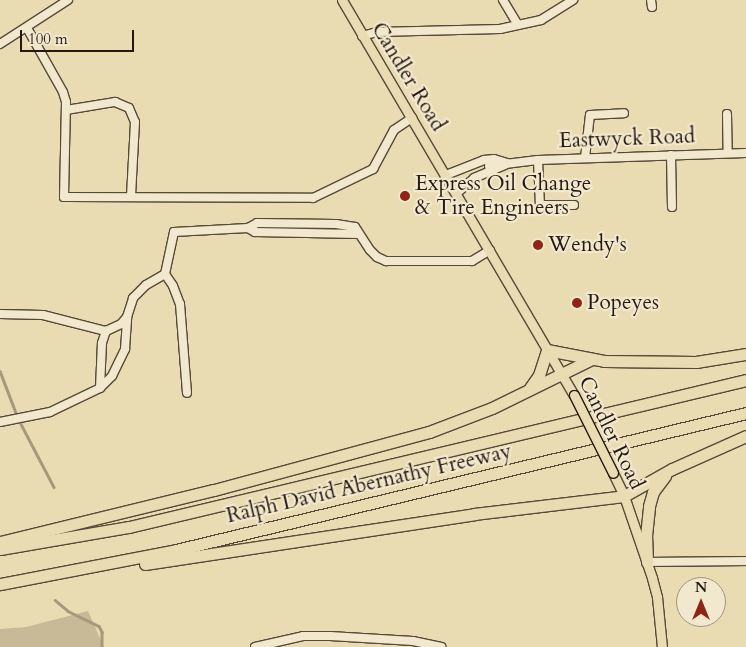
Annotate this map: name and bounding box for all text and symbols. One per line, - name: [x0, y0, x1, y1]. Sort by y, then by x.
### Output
- street label: Candler Road: [366, 18, 450, 136]
- scale bar: [22, 20, 136, 52]
- text: 100 m: [28, 29, 68, 49]
- street label: Eastwyck Road: [558, 124, 696, 154]
- place label: Express Oil Change & Tire Engineers: [415, 171, 591, 221]
- marker: Express Oil Change & Tire Engineers: [399, 190, 411, 202]
- place label: Wendy's: [548, 232, 627, 258]
- marker: Wendy's: [532, 239, 544, 251]
- place label: Popeyes: [587, 290, 659, 316]
- marker: Popeyes: [571, 297, 583, 309]
- street label: Candler Road: [573, 372, 649, 494]
- street label: Ralph David Abernathy Freeway: [224, 439, 514, 529]
- north arrow: [676, 577, 726, 627]
- text: N: [695, 578, 707, 597]

